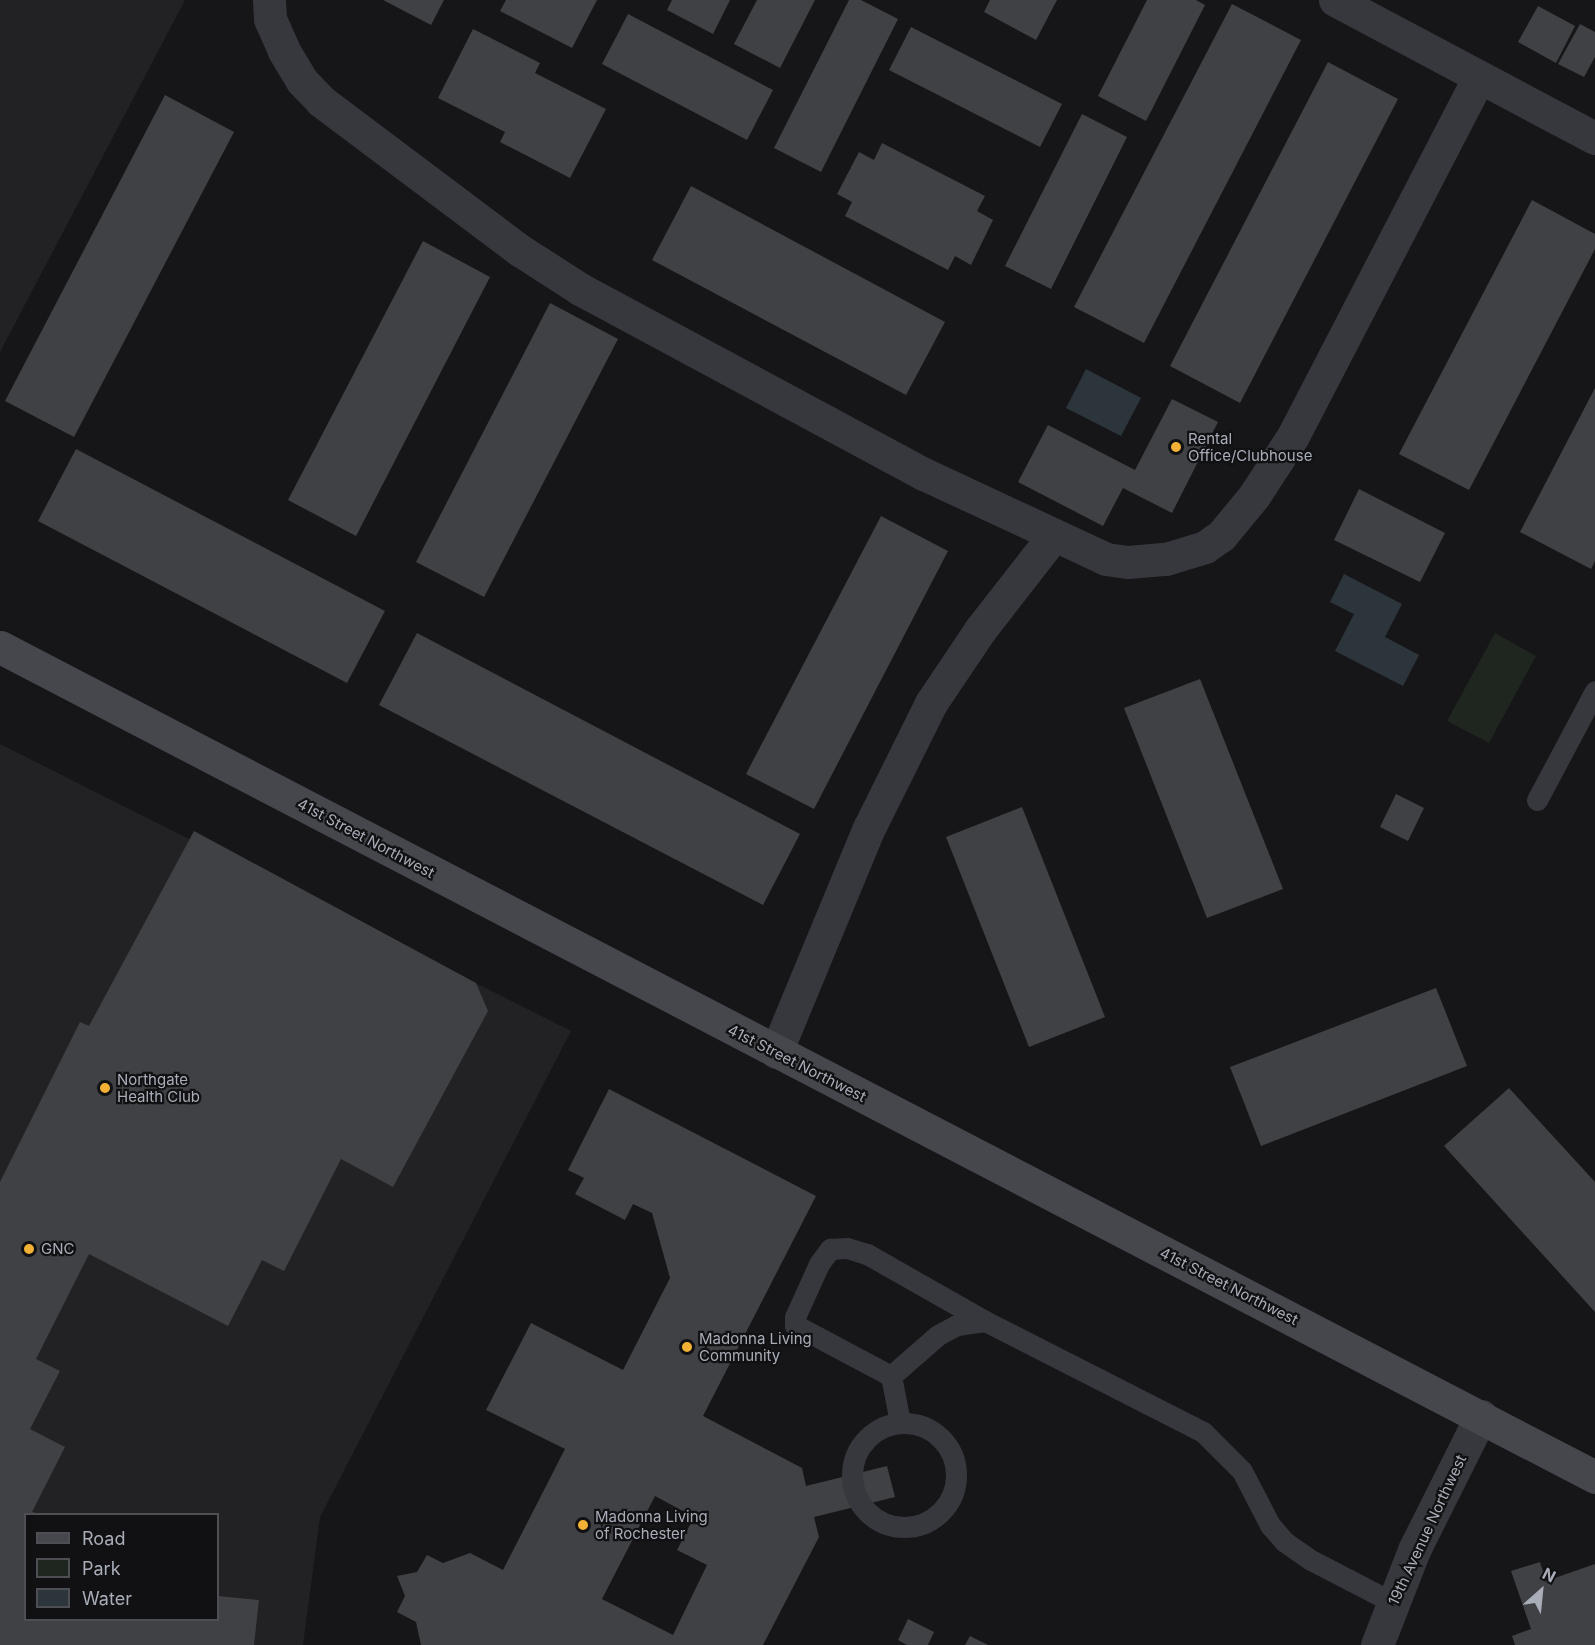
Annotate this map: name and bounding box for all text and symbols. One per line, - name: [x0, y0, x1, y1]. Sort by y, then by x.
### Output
- place label: Rental Office/Clubhouse: [1188, 429, 1312, 464]
- marker: Rental Office/Clubhouse: [1169, 440, 1183, 454]
- street label: 41st Street Northwest: [294, 794, 438, 882]
- street label: 41st Street Northwest: [725, 1020, 869, 1106]
- place label: Northgate Health Club: [117, 1070, 200, 1105]
- marker: Northgate Health Club: [98, 1081, 112, 1095]
- place label: GNC: [41, 1240, 74, 1258]
- marker: GNC: [22, 1242, 36, 1256]
- street label: 41st Street Northwest: [1157, 1243, 1301, 1329]
- place label: Madonna Living Community: [699, 1329, 812, 1364]
- marker: Madonna Living Community: [680, 1340, 694, 1354]
- street label: 19th Avenue Northwest: [1384, 1452, 1470, 1608]
- place label: Madonna Living of Rochester: [595, 1507, 708, 1542]
- legend: [24, 1513, 219, 1621]
- marker: Madonna Living of Rochester: [576, 1518, 590, 1532]
- text: Road: [82, 1528, 125, 1549]
- text: Park: [82, 1558, 121, 1579]
- north arrow: [1511, 1561, 1571, 1621]
- text: N: [1539, 1563, 1559, 1587]
- text: Water: [82, 1588, 132, 1609]

